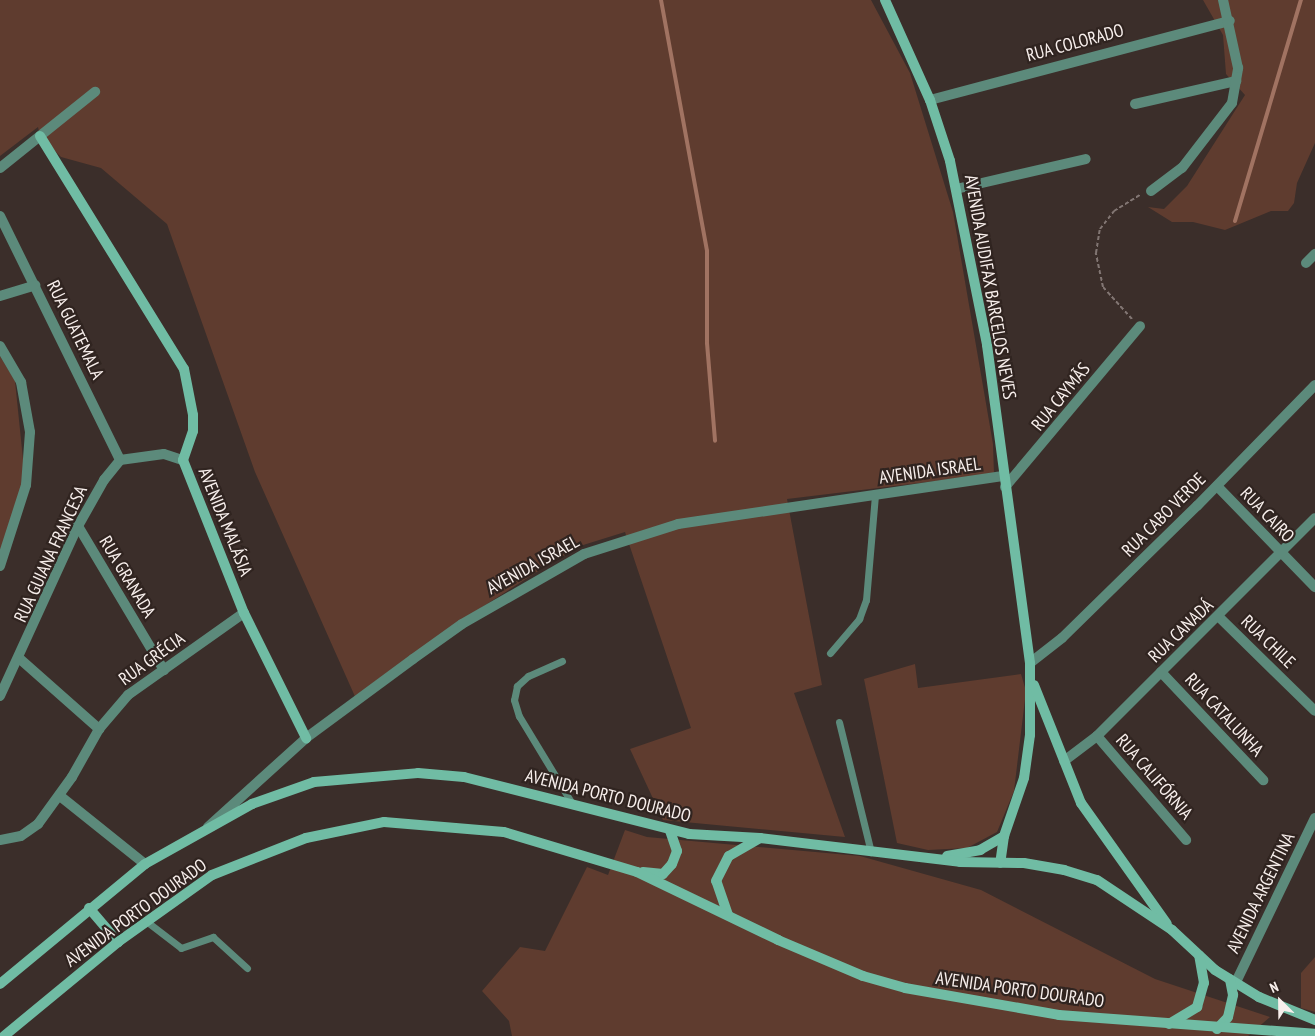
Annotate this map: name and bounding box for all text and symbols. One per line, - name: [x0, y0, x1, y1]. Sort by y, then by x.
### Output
- street label: RUA COLORADO: [1024, 20, 1126, 66]
- street label: AVENIDA AUDIFAX BARCELOS NEVES: [959, 172, 1021, 402]
- street label: RUA GUATEMALA: [42, 277, 108, 383]
- street label: RUA CAYMÃS: [1027, 359, 1095, 435]
- street label: AVENIDA ISRAEL: [878, 453, 982, 489]
- street label: AVENIDA MALÁSIA: [193, 464, 257, 580]
- street label: RUA CABO VERDE: [1117, 468, 1211, 562]
- street label: RUA GUIANA FRANCESA: [10, 482, 92, 626]
- street label: RUA CAIRO: [1235, 483, 1299, 547]
- street label: AVENIDA ISRAEL: [483, 531, 583, 599]
- street label: RUA GRANADA: [94, 532, 160, 622]
- street label: RUA CANADÁ: [1144, 595, 1218, 667]
- street label: RUA CHILE: [1236, 611, 1300, 673]
- street label: RUA GRÉCIA: [115, 628, 189, 690]
- street label: RUA CATALUNHA: [1180, 669, 1268, 761]
- street label: RUA CALIFÓRNIA: [1111, 730, 1197, 824]
- street label: AVENIDA PORTO DOURADO: [523, 765, 693, 827]
- street label: AVENIDA ARGENTINA: [1222, 829, 1300, 957]
- street label: AVENIDA PORTO DOURADO: [61, 854, 211, 972]
- street label: AVENIDA PORTO DOURADO: [934, 967, 1106, 1013]
- north arrow: [1255, 976, 1305, 1026]
- text: N: [1267, 977, 1281, 997]

